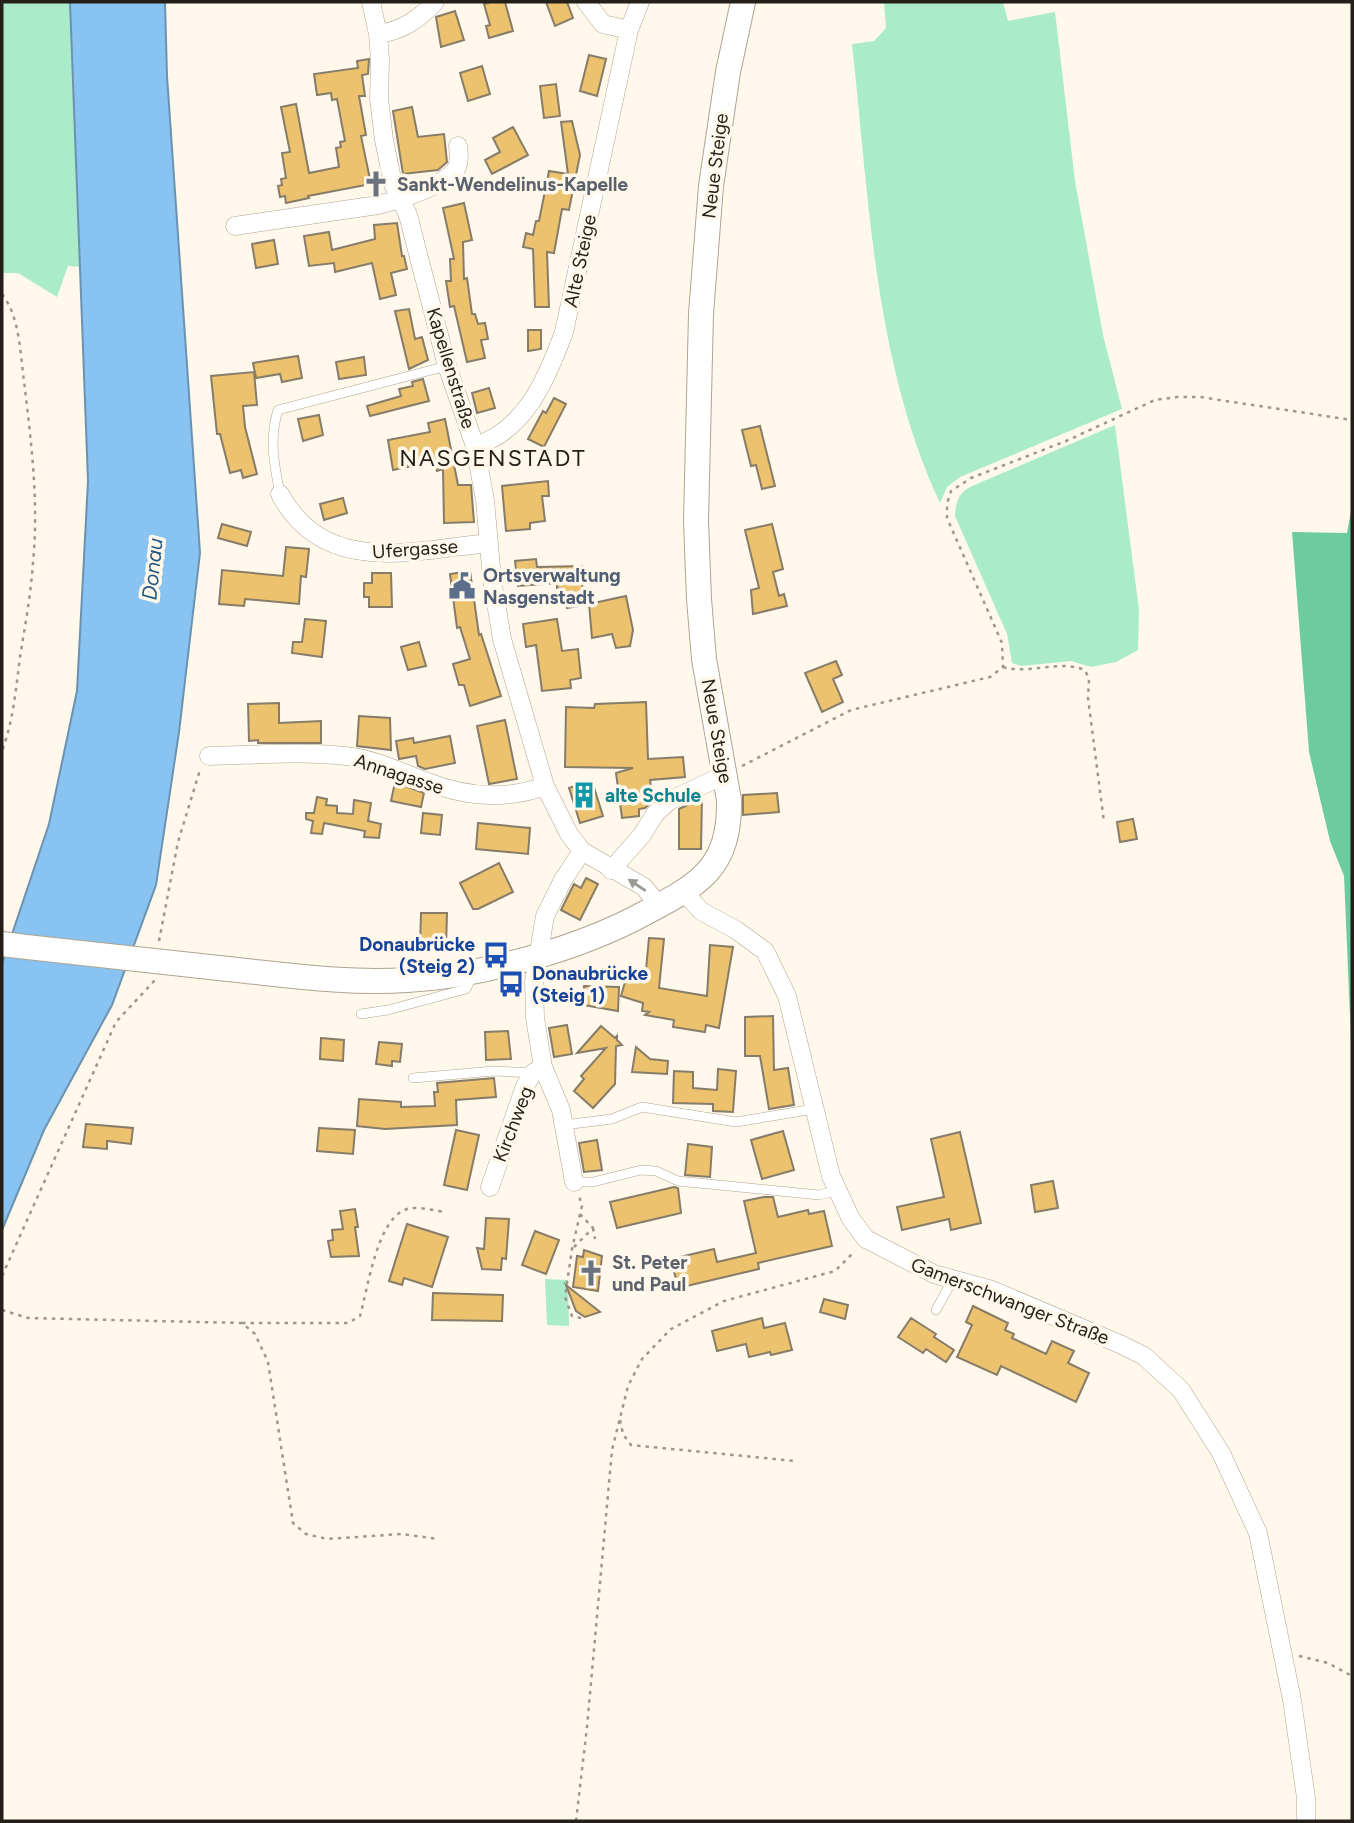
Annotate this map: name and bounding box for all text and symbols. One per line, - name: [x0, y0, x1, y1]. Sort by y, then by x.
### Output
- street label: Neue Steige: [697, 112, 733, 220]
- church icon: Sankt-Wendelinus-Kapelle: [361, 169, 391, 199]
- place label: Sankt-Wendelinus-Kapelle: [397, 173, 628, 196]
- street label: Alte Steige: [559, 212, 601, 310]
- street label: Kapellenstraße: [422, 305, 480, 431]
- district label: NASGENSTADT: [399, 444, 587, 472]
- street label: Ufergasse: [371, 535, 459, 563]
- water label: Donau: [136, 536, 168, 601]
- place label: Ortsverwaltung Nasgenstadt: [483, 564, 621, 609]
- public building icon: Ortsverwaltung Nasgenstadt: [447, 571, 477, 601]
- street label: Neue Steige: [696, 677, 738, 785]
- street label: Annagasse: [351, 749, 447, 799]
- building icon: alte Schule: [569, 780, 599, 810]
- place label: alte Schule: [605, 784, 702, 807]
- one-way arrow: [628, 878, 646, 892]
- place label: Donaubrücke (Steig 2): [359, 933, 475, 978]
- bus stop icon: Donaubrücke (Steig 2): [481, 940, 511, 970]
- place label: Donaubrücke (Steig 1): [532, 962, 648, 1007]
- bus stop icon: Donaubrücke (Steig 1): [496, 969, 526, 999]
- street label: Kirchweg: [488, 1083, 538, 1165]
- place label: St. Peter und Paul: [612, 1251, 687, 1296]
- street label: Gamerschwanger Straße: [908, 1253, 1112, 1349]
- church icon: St. Peter und Paul: [576, 1258, 606, 1288]

